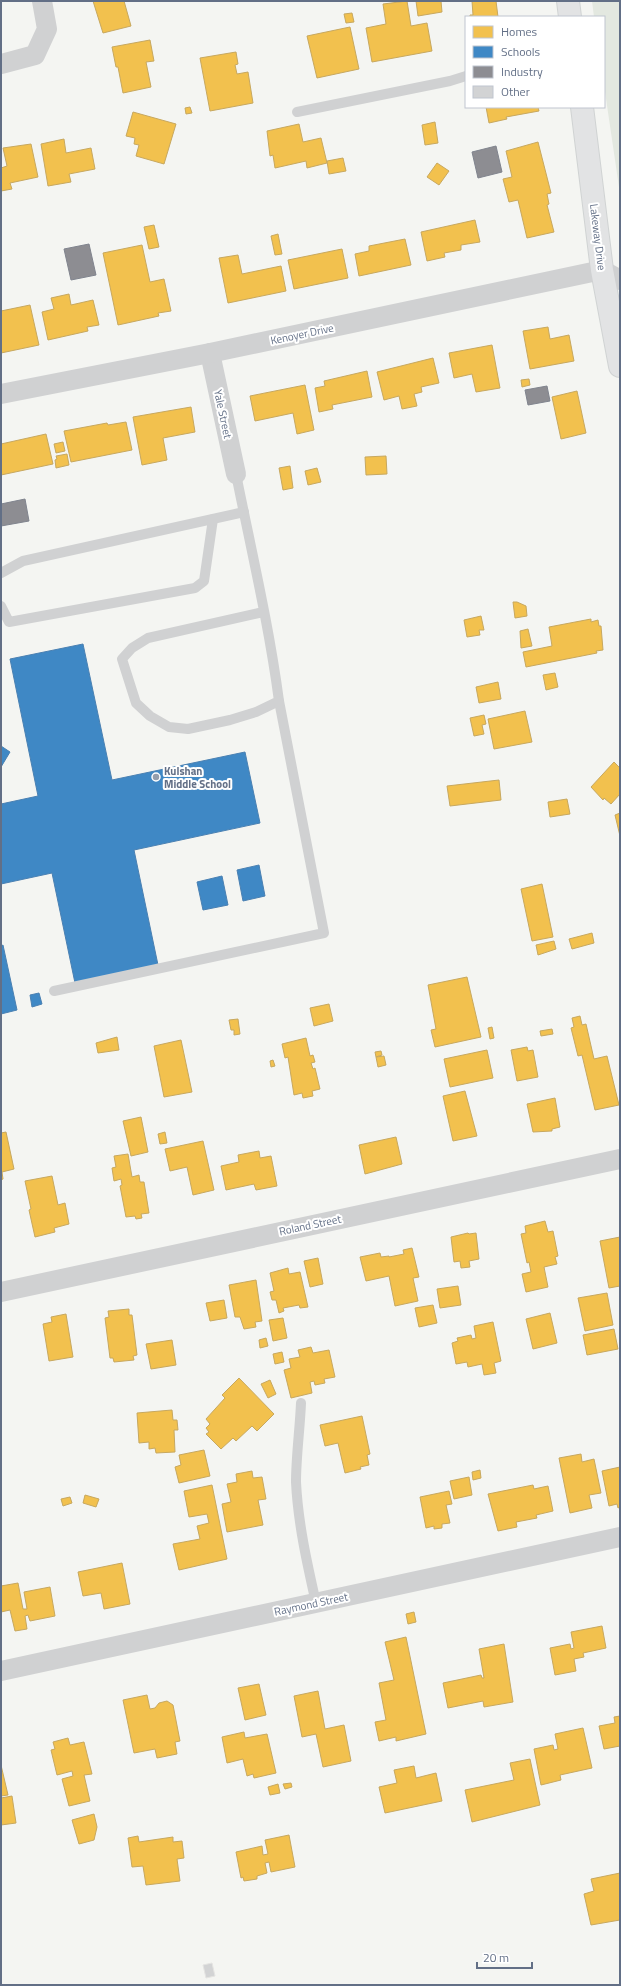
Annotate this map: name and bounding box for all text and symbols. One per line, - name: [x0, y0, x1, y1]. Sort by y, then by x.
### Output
- legend: [465, 16, 605, 108]
- text: Homes: [501, 22, 537, 41]
- text: Schools: [501, 42, 541, 61]
- text: Industry: [501, 62, 543, 81]
- text: Other: [501, 82, 530, 101]
- street label: Lakeway Drive: [586, 203, 610, 272]
- street label: Kenoyer Drive: [269, 319, 336, 349]
- street label: Yale Street: [210, 388, 236, 440]
- place label: Kulshan Middle School: [164, 763, 231, 792]
- marker: Kulshan Middle School: [151, 772, 161, 782]
- street label: Roland Street: [278, 1211, 343, 1239]
- street label: Raymond Street: [273, 1588, 350, 1620]
- scale bar: [477, 1944, 532, 1970]
- text: 20 m: [483, 1948, 509, 1967]

